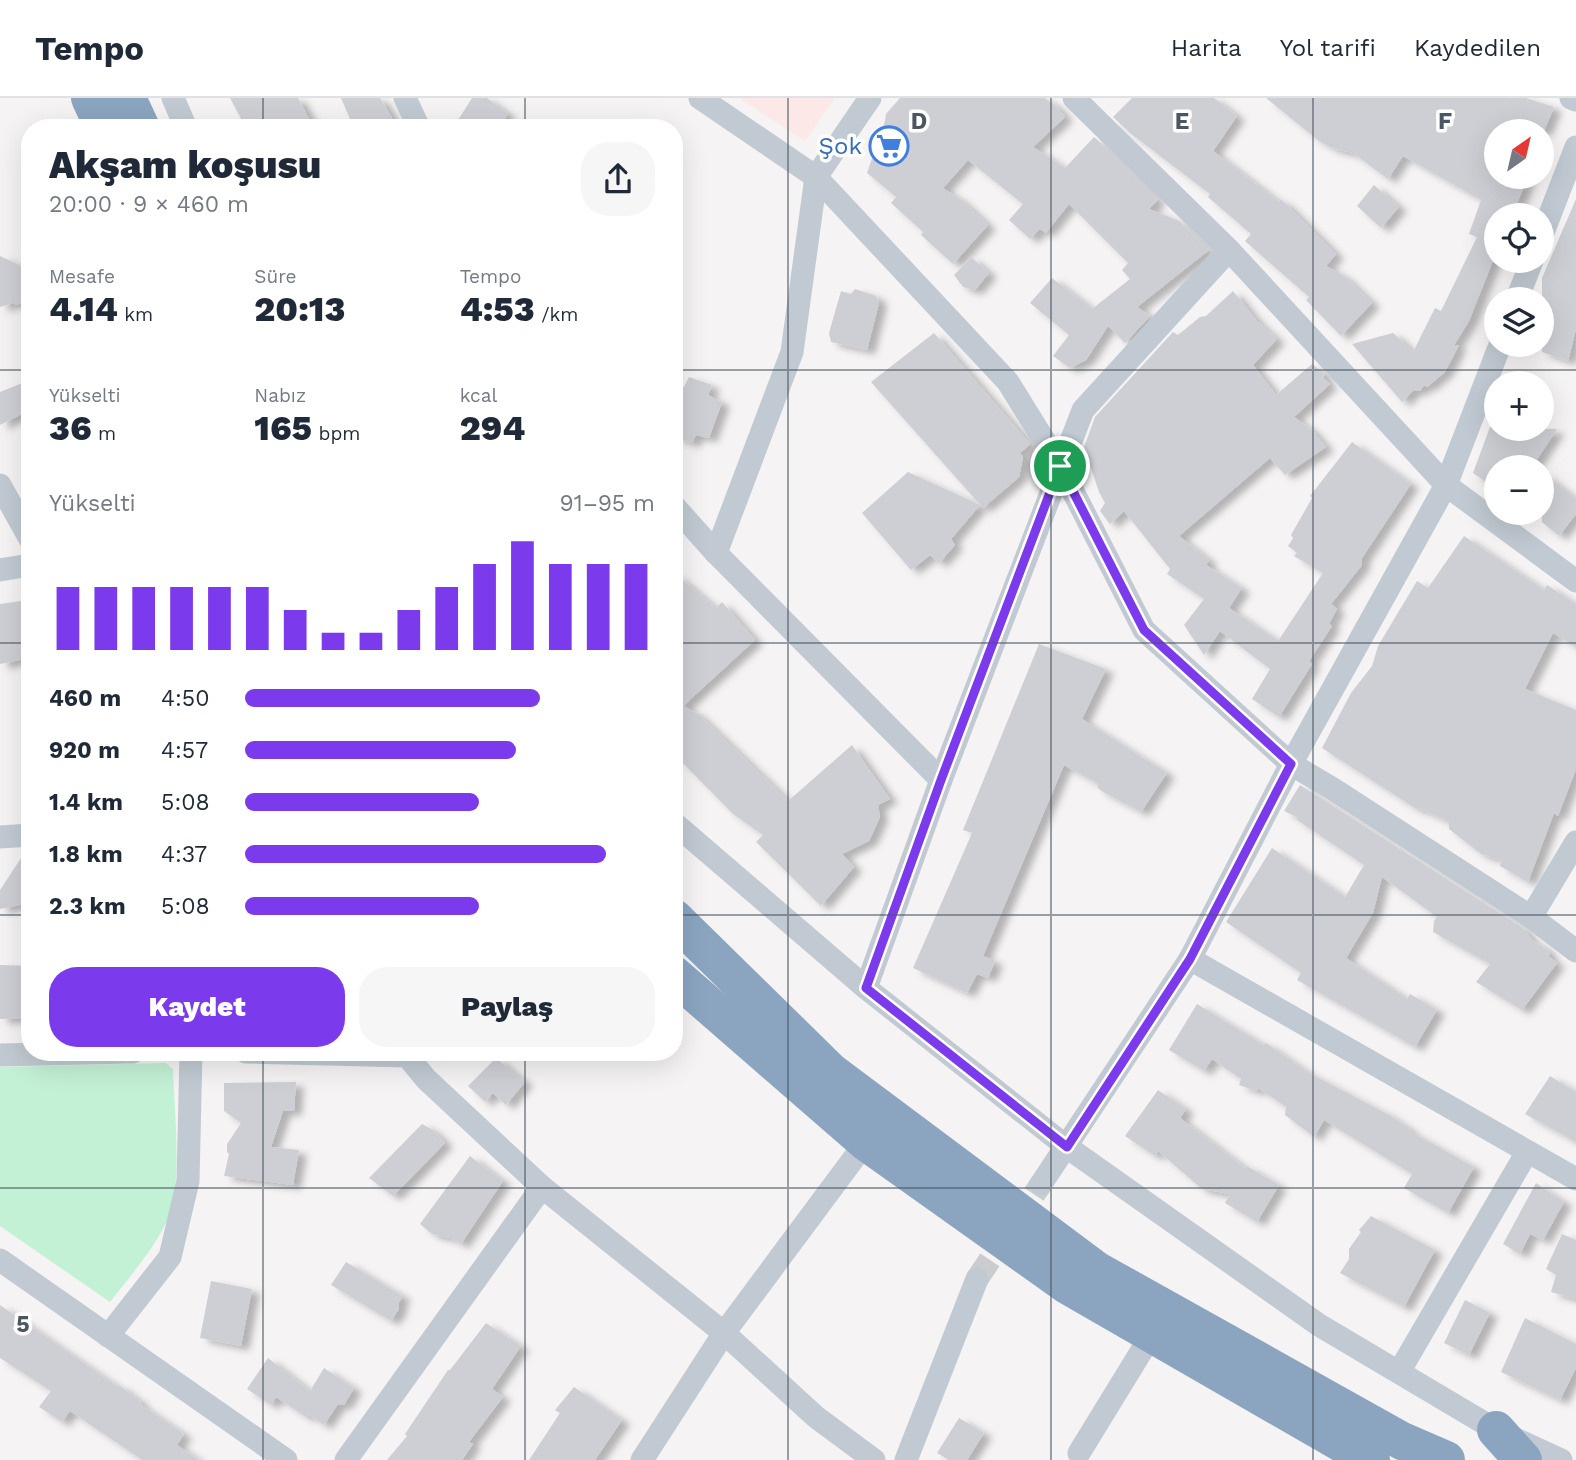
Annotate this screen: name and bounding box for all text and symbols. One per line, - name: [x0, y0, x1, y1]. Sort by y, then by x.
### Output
- text: Tempo: [35, 29, 144, 68]
- text: Harita: [1171, 34, 1242, 62]
- text: Yol tarifi: [1280, 34, 1376, 62]
- text: Kaydedilen: [1414, 34, 1541, 62]
- text: D: [911, 108, 927, 135]
- text: E: [1175, 108, 1189, 135]
- text: F: [1438, 108, 1452, 135]
- north arrow: [1484, 119, 1554, 189]
- map controls: [1484, 119, 1554, 525]
- supermarket icon: Şok: [868, 125, 910, 167]
- place label: Şok: [819, 132, 862, 160]
- button: share: [581, 142, 655, 216]
- text: Akşam koşusu: [49, 143, 321, 187]
- text: 20:00 · 9 × 460 m: [49, 191, 249, 218]
- button: locate: [1484, 203, 1554, 273]
- text: Mesafe: [49, 265, 115, 288]
- text: Süre: [254, 265, 297, 288]
- text: Tempo: [460, 265, 521, 288]
- button: layers: [1484, 287, 1554, 357]
- text: 4.14: [49, 288, 118, 330]
- text: 20:13: [254, 288, 345, 330]
- text: 4:53: [460, 288, 535, 330]
- text: km: [118, 303, 153, 326]
- text: /km: [535, 303, 578, 326]
- button: +: [1484, 371, 1554, 441]
- text: Yükselti: [49, 384, 121, 407]
- text: Nabız: [254, 384, 306, 407]
- text: kcal: [460, 384, 497, 407]
- text: 36: [49, 407, 92, 449]
- text: 165: [254, 407, 312, 449]
- text: 294: [460, 407, 525, 449]
- text: m: [92, 422, 116, 445]
- text: bpm: [312, 422, 360, 445]
- pin: [1030, 436, 1090, 496]
- icon: arrive: [1041, 447, 1079, 485]
- button: −: [1484, 455, 1554, 525]
- text: Yükselti: [49, 490, 136, 517]
- text: 91–95 m: [560, 490, 655, 517]
- text: 460 m: [49, 685, 121, 712]
- text: 4:50: [161, 685, 210, 712]
- text: 920 m: [49, 737, 120, 764]
- text: 4:57: [161, 737, 208, 764]
- text: 1.4 km: [49, 789, 123, 816]
- text: 5:08: [161, 789, 210, 816]
- text: 1.8 km: [49, 841, 123, 868]
- text: 4:37: [161, 841, 207, 868]
- text: 2.3 km: [49, 893, 126, 920]
- text: 5:08: [161, 893, 210, 920]
- button: Kaydet: [49, 967, 345, 1047]
- button: Paylaş: [359, 967, 655, 1047]
- text: 5: [16, 1311, 30, 1338]

